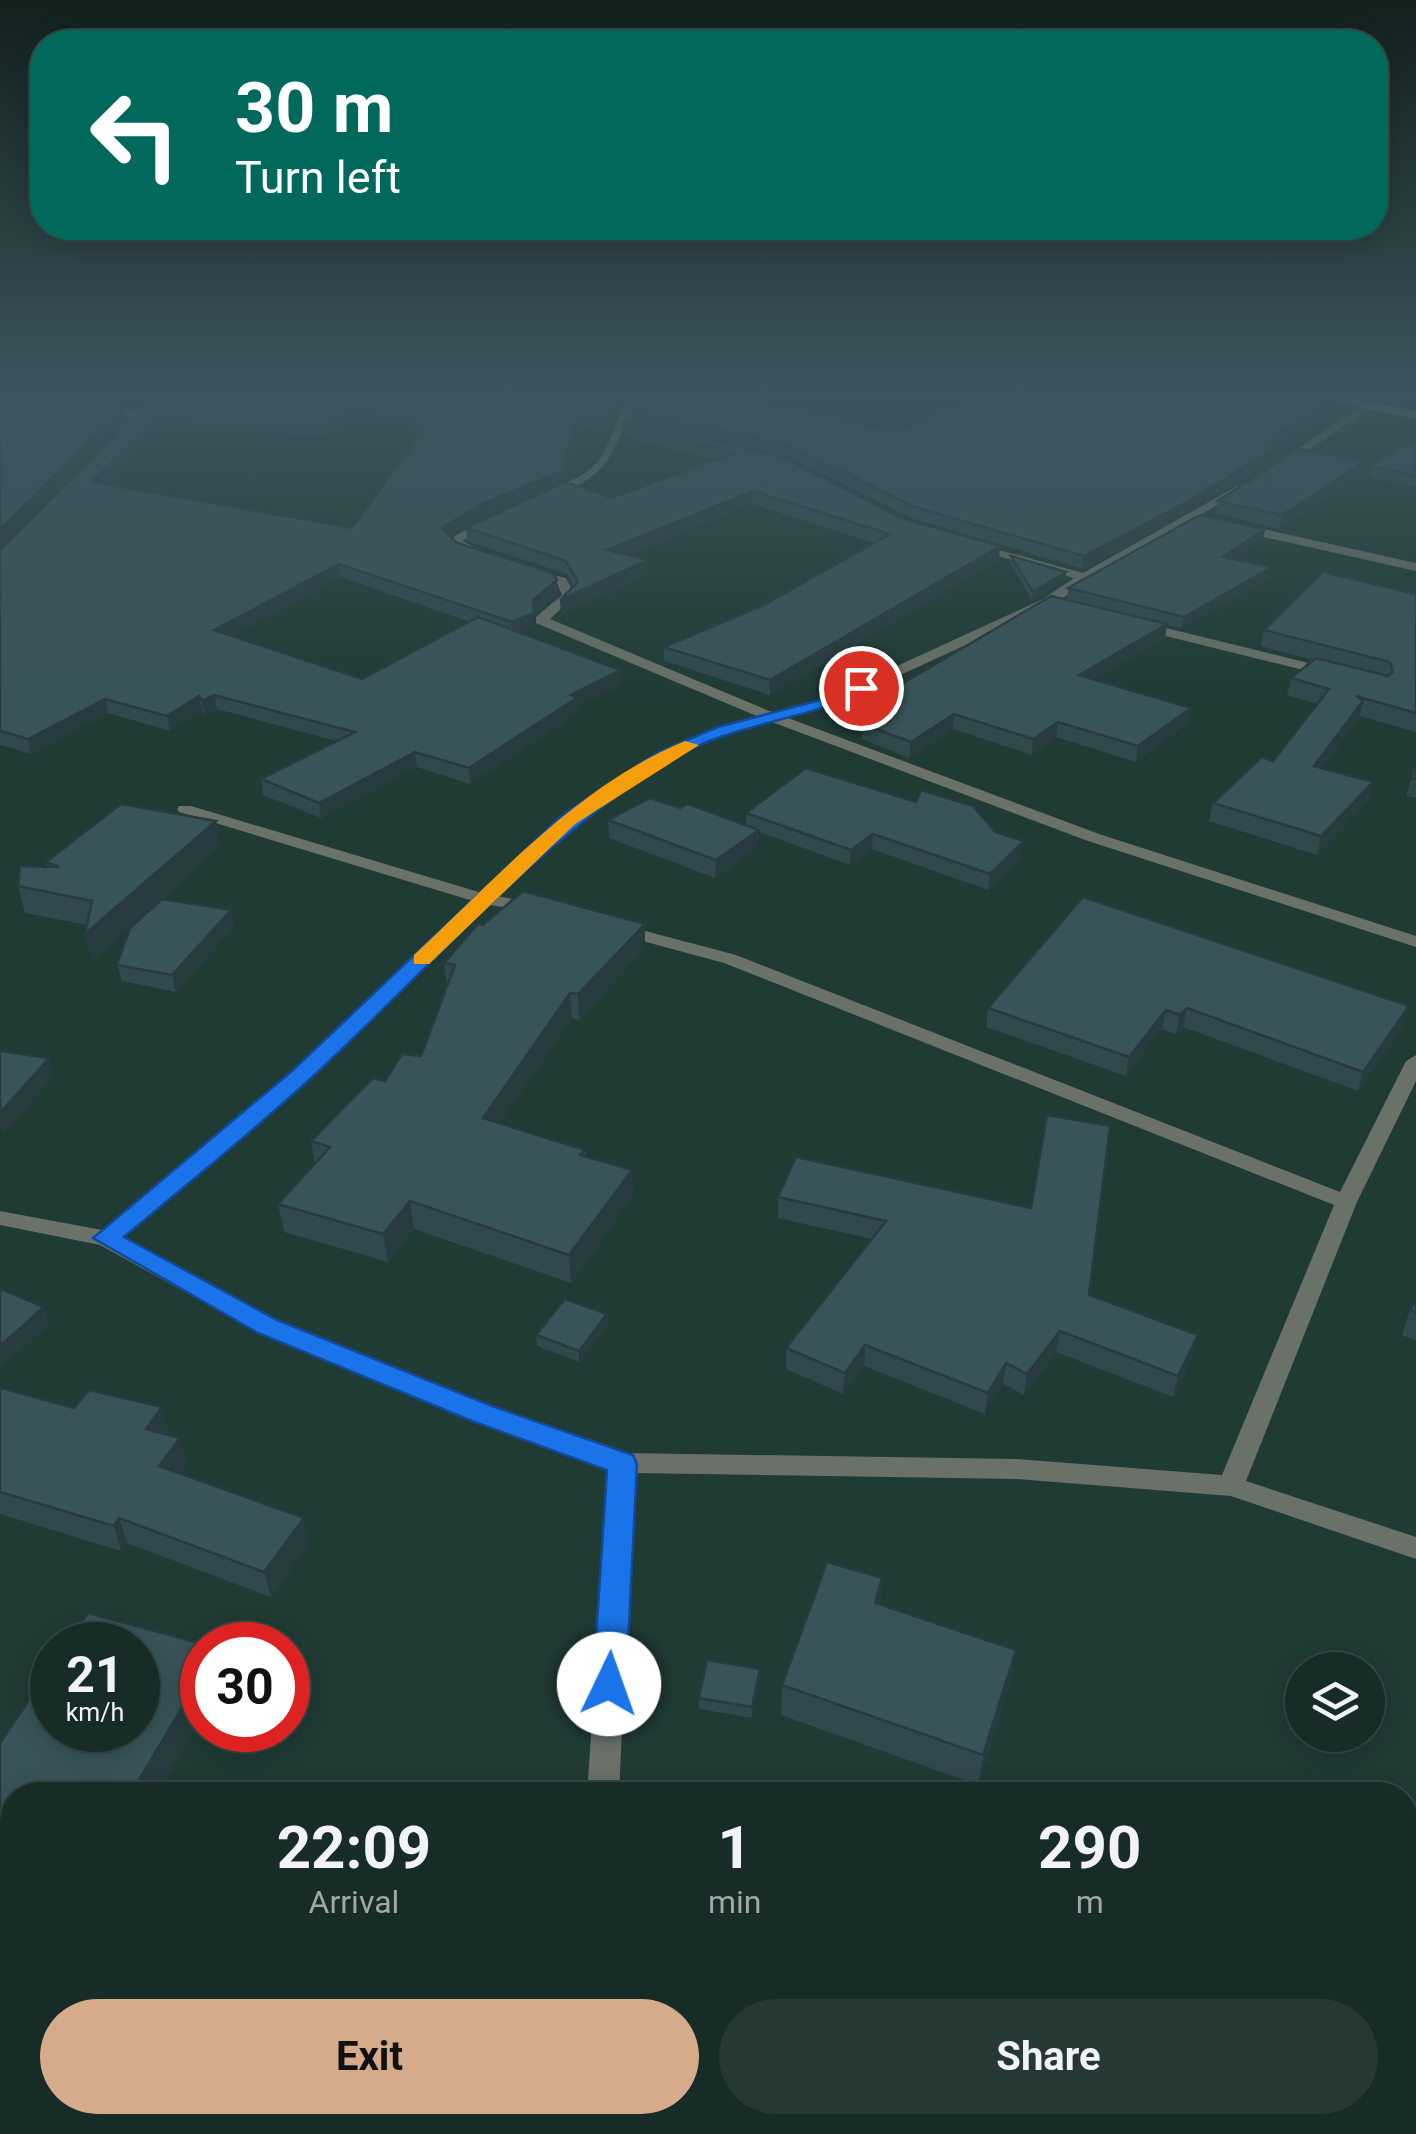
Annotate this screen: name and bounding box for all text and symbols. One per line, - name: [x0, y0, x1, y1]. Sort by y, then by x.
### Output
- text: 30 m: [235, 67, 393, 149]
- icon: left: [70, 70, 200, 200]
- text: Turn left: [235, 151, 401, 204]
- pin: [819, 646, 904, 731]
- icon: arrive: [834, 661, 889, 716]
- speed limit sign: 30: [180, 1622, 310, 1752]
- position arrow: [557, 1632, 661, 1736]
- text: 21: [66, 1646, 124, 1704]
- map controls: [1285, 1652, 1385, 1752]
- button: layers: [1285, 1652, 1385, 1752]
- text: km/h: [66, 1698, 124, 1727]
- text: 22:09: [277, 1812, 431, 1883]
- text: 1: [717, 1812, 752, 1883]
- text: 290: [1038, 1812, 1141, 1883]
- text: Arrival: [309, 1883, 399, 1921]
- text: min: [708, 1883, 761, 1921]
- text: m: [1076, 1883, 1104, 1921]
- button: Exit: [40, 1999, 699, 2114]
- button: Share: [719, 1999, 1378, 2114]

